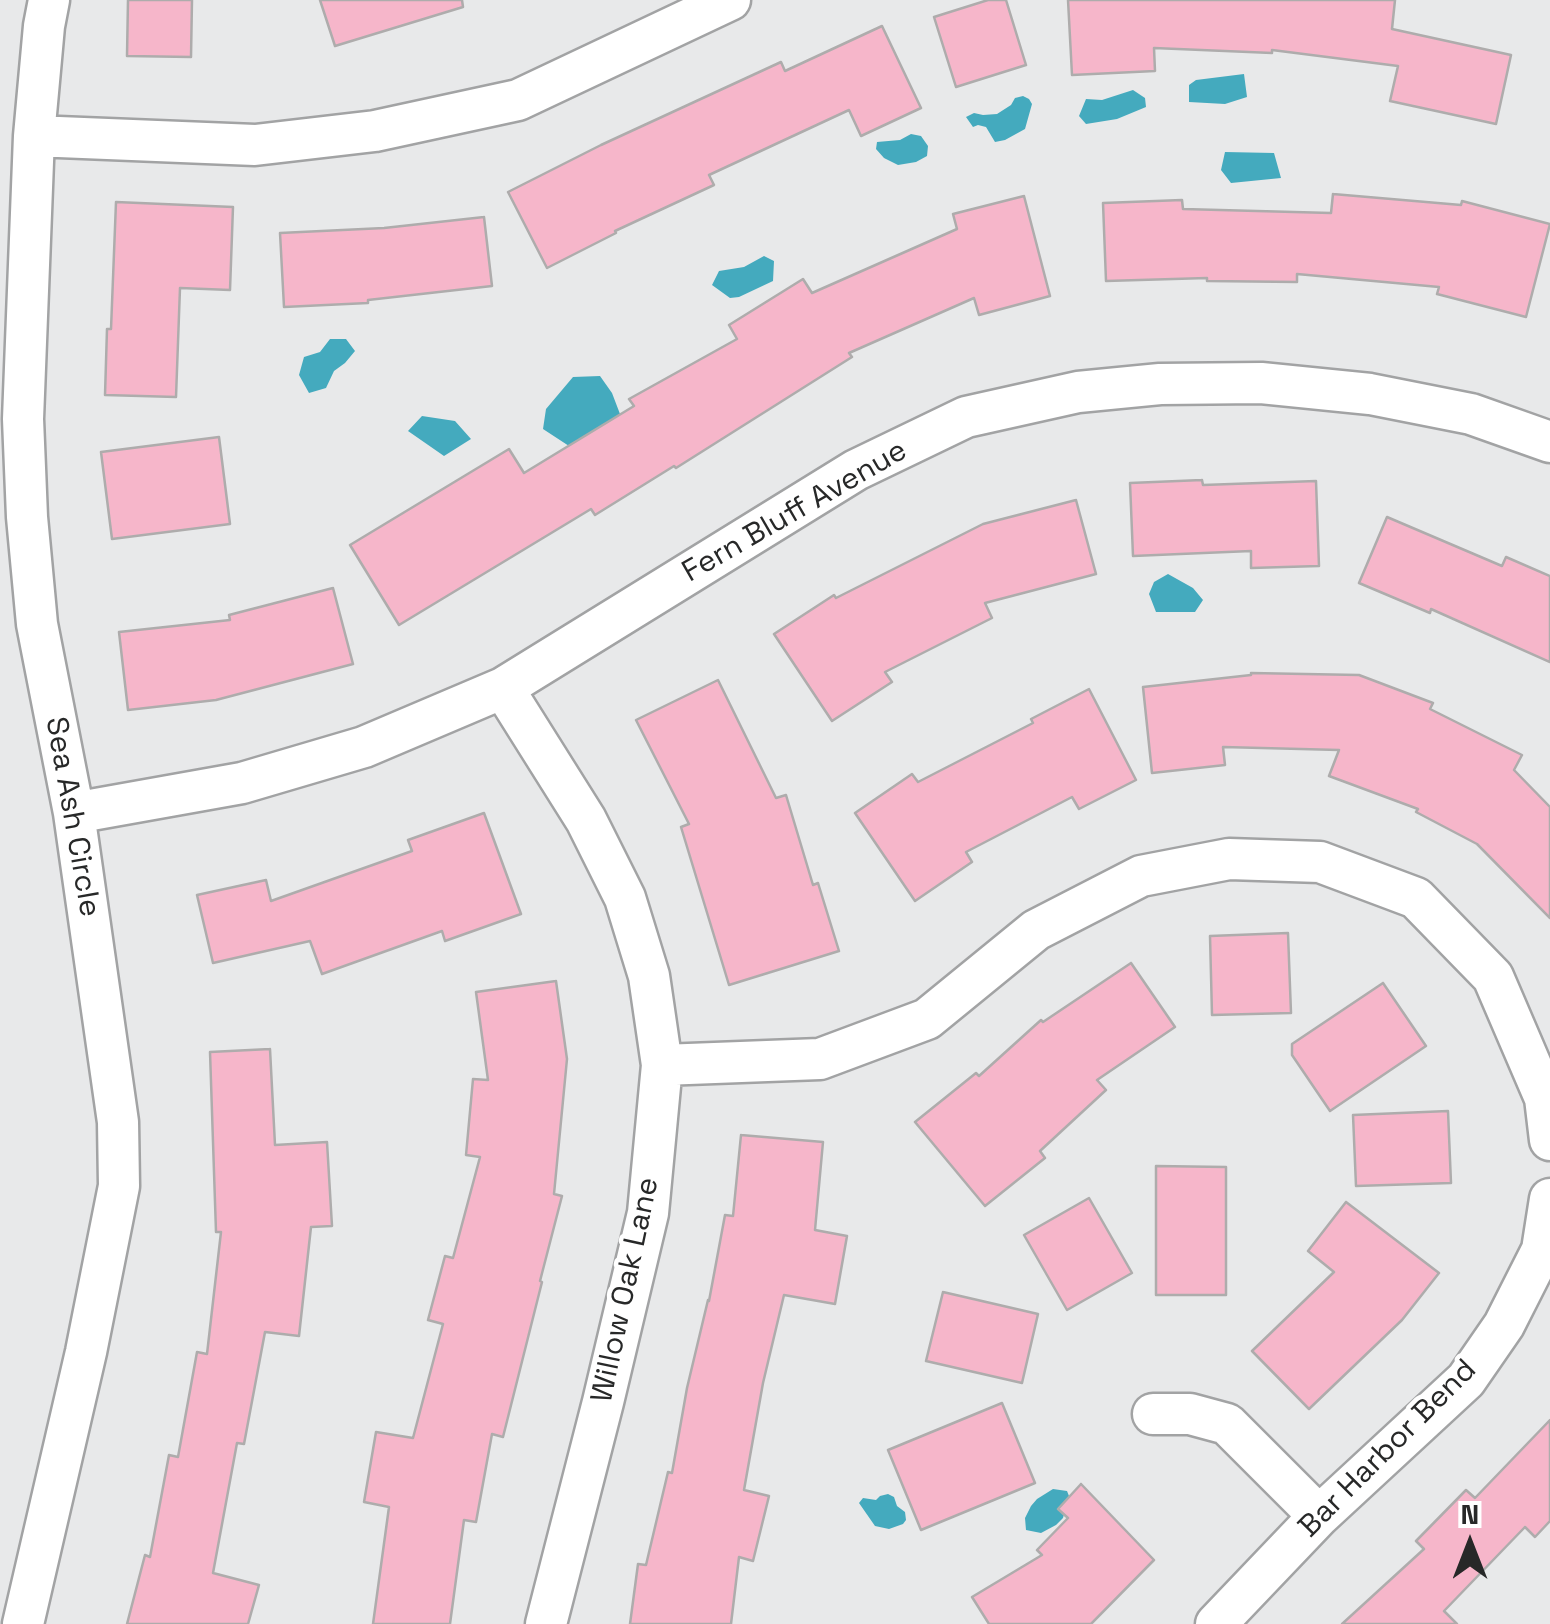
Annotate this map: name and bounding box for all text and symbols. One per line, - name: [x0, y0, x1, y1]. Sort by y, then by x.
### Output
- street label: Fern Bluff Avenue: [676, 433, 914, 591]
- street label: Sea Ash Circle: [37, 714, 107, 920]
- street label: Willow Oak Lane: [585, 1174, 667, 1406]
- street label: Bar Harbor Bend: [1292, 1353, 1484, 1545]
- north arrow: [1420, 1494, 1520, 1594]
- text: N: [1461, 1496, 1479, 1532]

